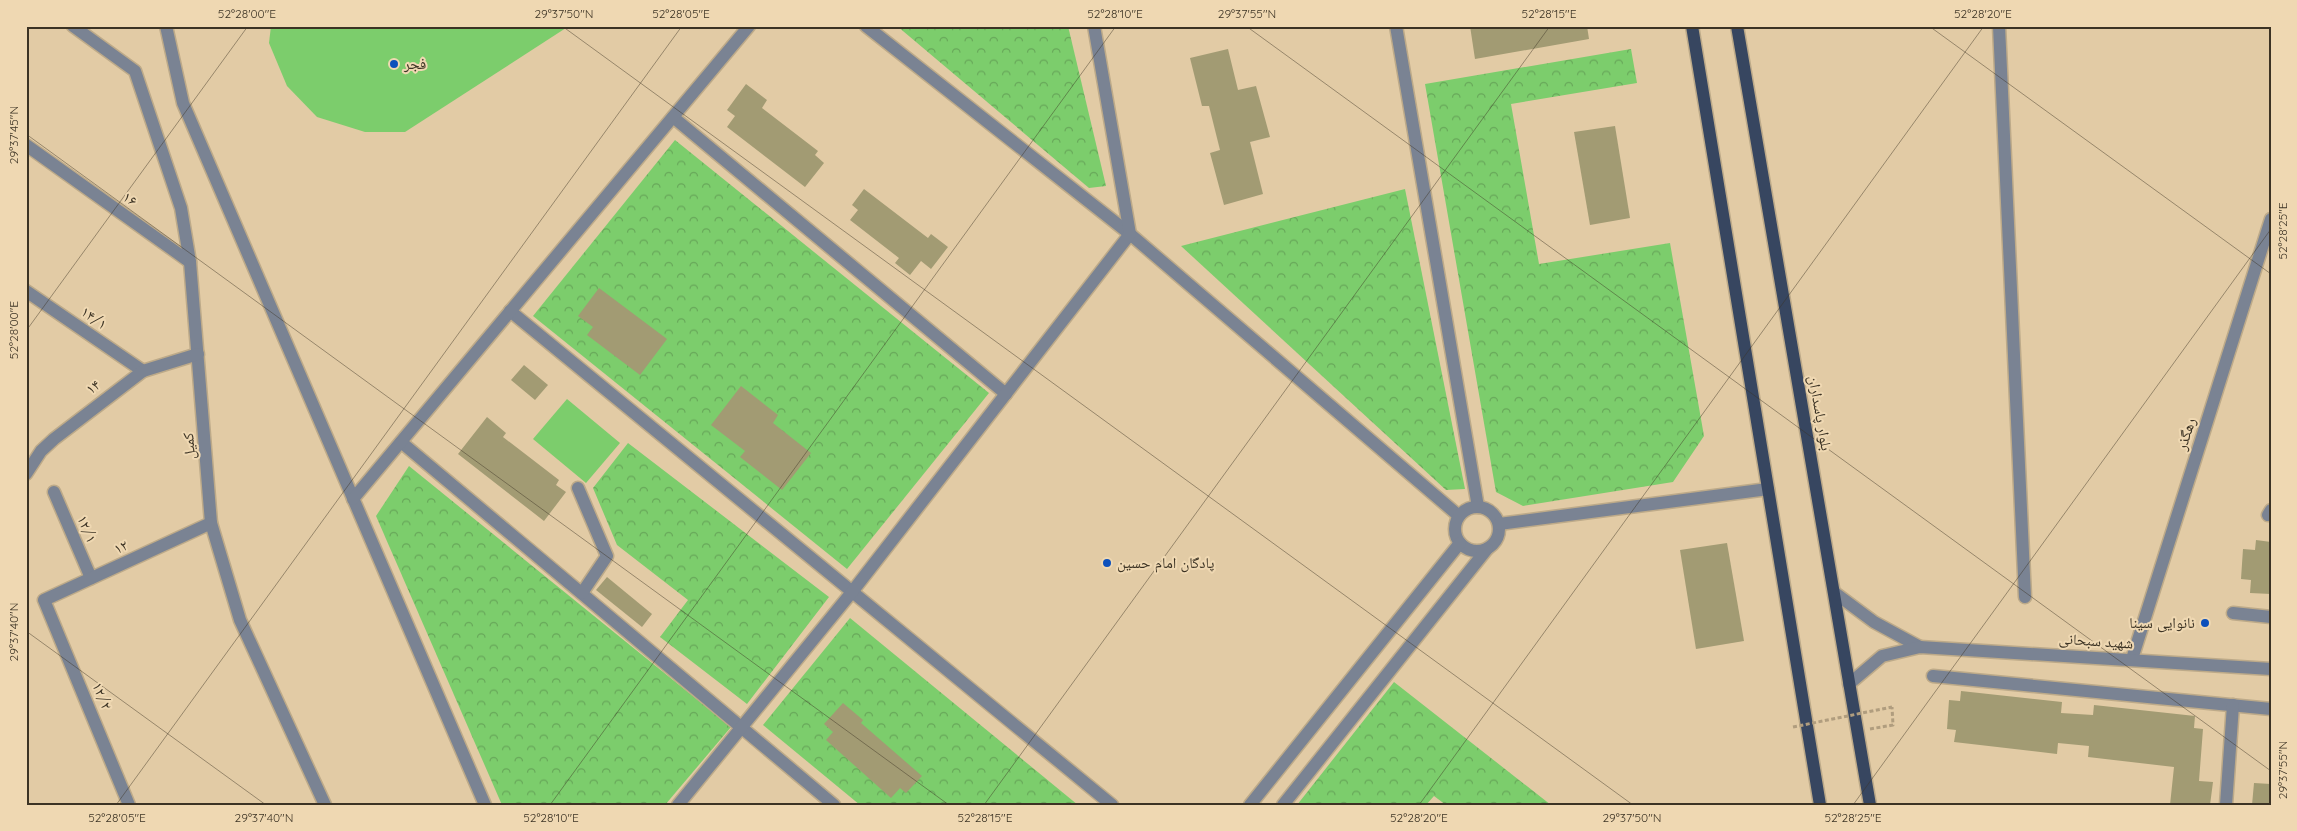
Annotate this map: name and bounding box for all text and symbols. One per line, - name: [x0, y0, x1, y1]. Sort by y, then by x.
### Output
- text: 52°28'00"E: [218, 6, 276, 21]
- text: 29°37'50"N: [534, 6, 594, 21]
- text: 52°28'05"E: [652, 6, 710, 21]
- text: 52°28'10"E: [1087, 6, 1143, 21]
- text: 29°37'55"N: [1218, 6, 1276, 21]
- text: 52°28'15"E: [1521, 6, 1577, 21]
- text: 52°28'20"E: [1954, 6, 2012, 21]
- place label: فجر: [403, 54, 426, 73]
- marker: فجر: [388, 58, 400, 70]
- text: 29°37'45"N: [6, 106, 21, 164]
- street label: ۱۶: [119, 187, 141, 210]
- text: 52°28'25"E: [2275, 202, 2290, 260]
- text: 52°28'00"E: [6, 301, 21, 359]
- street label: ۱۴/۱: [77, 302, 111, 333]
- street label: بلوار پاسداران: [1804, 374, 1836, 452]
- street label: ۱۴: [82, 375, 104, 398]
- street label: رهگذر: [2171, 415, 2200, 454]
- street label: کمیل: [178, 432, 200, 460]
- street label: ۱۲/۱: [73, 512, 102, 545]
- street label: ۱۲: [111, 535, 131, 558]
- place label: پادگان امام حسین: [1117, 553, 1214, 573]
- marker: پادگان امام حسین: [1101, 557, 1113, 569]
- text: 29°37'40"N: [6, 603, 21, 661]
- place label: نانوایی سینا: [2129, 613, 2195, 633]
- marker: نانوایی سینا: [2199, 617, 2211, 629]
- street label: شهید سبحانی: [2058, 628, 2134, 654]
- street label: ۱۲/۲: [88, 679, 117, 713]
- text: 29°37'55"N: [2275, 741, 2290, 799]
- text: 52°28'05"E: [88, 810, 146, 825]
- text: 29°37'40"N: [235, 810, 293, 825]
- text: 52°28'10"E: [523, 810, 579, 825]
- text: 52°28'15"E: [957, 810, 1013, 825]
- text: 52°28'20"E: [1390, 810, 1448, 825]
- text: 29°37'50"N: [1602, 810, 1662, 825]
- text: 52°28'25"E: [1824, 810, 1882, 825]

